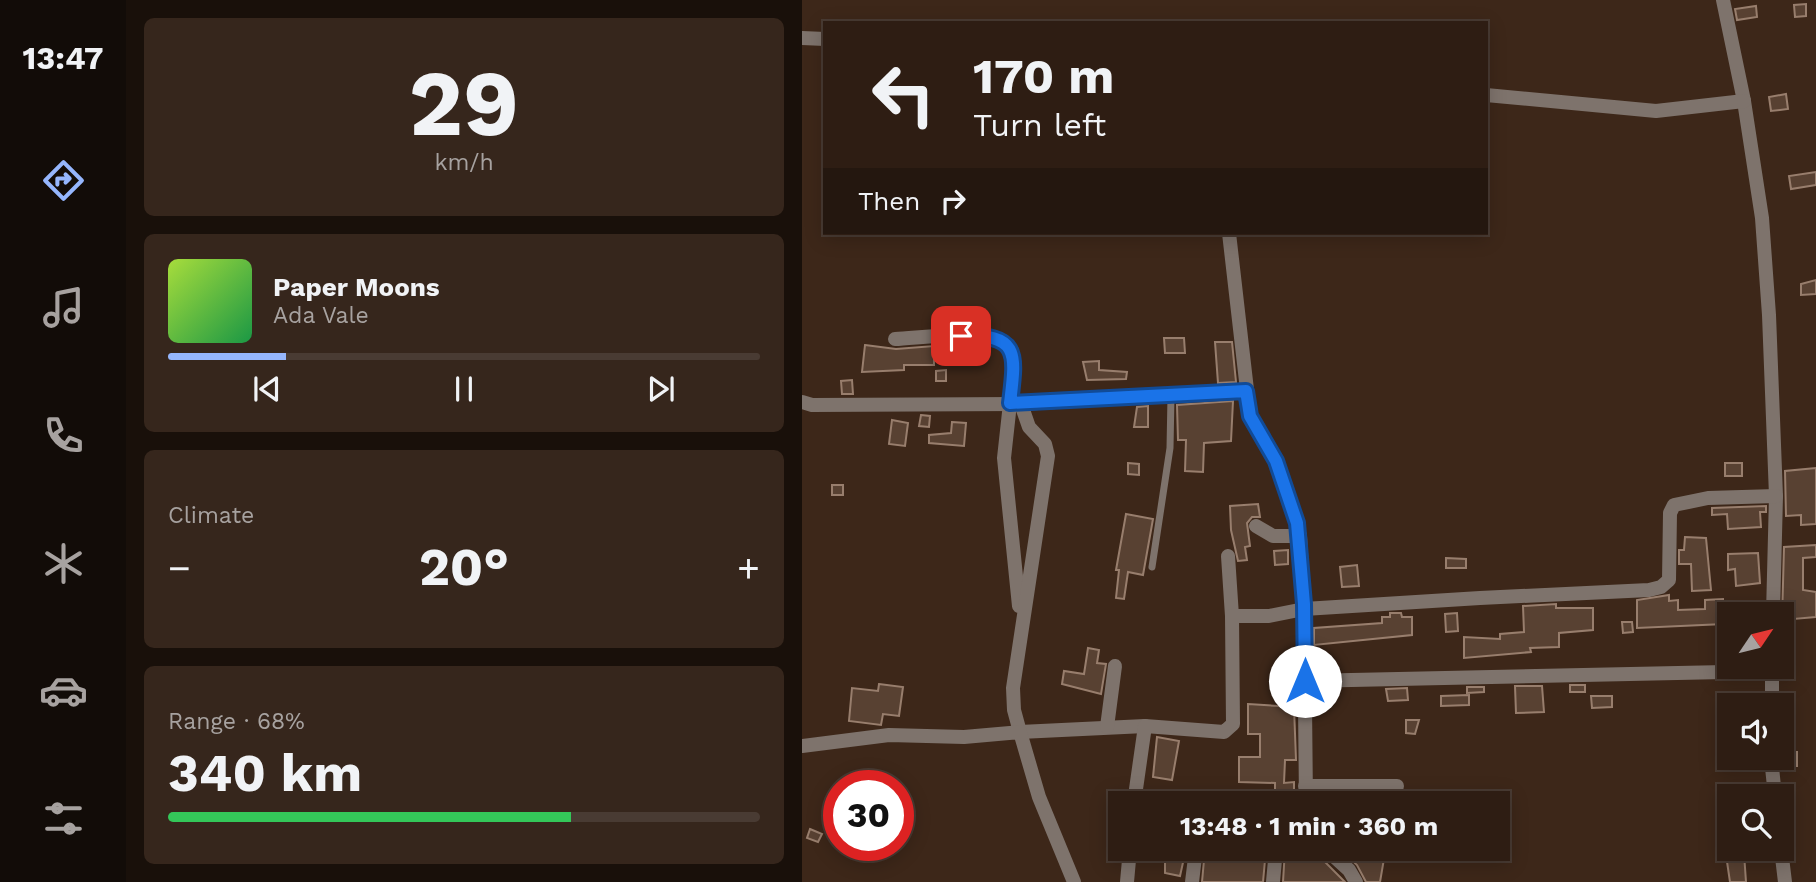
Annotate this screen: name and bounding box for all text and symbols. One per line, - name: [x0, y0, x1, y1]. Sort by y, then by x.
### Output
- text: 13:47: [23, 39, 103, 77]
- text: 170 m: [973, 47, 1114, 105]
- icon: left: [858, 49, 949, 140]
- text: 29: [409, 50, 519, 157]
- text: Turn left: [973, 106, 1106, 144]
- text: km/h: [434, 149, 494, 176]
- icon: directions: [39, 156, 88, 205]
- icon: right: [934, 182, 972, 220]
- text: Then: [858, 186, 920, 216]
- text: Paper Moons: [273, 272, 440, 302]
- icon: music: [39, 283, 88, 332]
- text: Ada Vale: [273, 302, 369, 329]
- pin: [931, 306, 991, 366]
- icon: arrive: [942, 317, 980, 355]
- icon: previous: [248, 370, 286, 408]
- icon: pause: [445, 370, 483, 408]
- icon: next: [642, 370, 680, 408]
- icon: phone: [39, 411, 88, 460]
- text: Climate: [168, 502, 254, 529]
- text: 20°: [419, 537, 509, 598]
- icon: climate: [39, 539, 88, 588]
- text: −: [168, 546, 191, 590]
- text: +: [737, 546, 760, 590]
- north arrow: [1717, 602, 1794, 679]
- map controls: [1717, 602, 1794, 861]
- position arrow: [1268, 644, 1342, 718]
- icon: car: [39, 666, 88, 715]
- button: sound: [1717, 693, 1794, 770]
- text: Range · 68%: [168, 708, 305, 735]
- text: 340 km: [168, 743, 362, 804]
- speed limit sign: 30: [823, 770, 914, 861]
- button: search: [1717, 784, 1794, 861]
- icon: filters: [39, 794, 88, 843]
- text: 13:48 · 1 min · 360 m: [1180, 811, 1438, 841]

